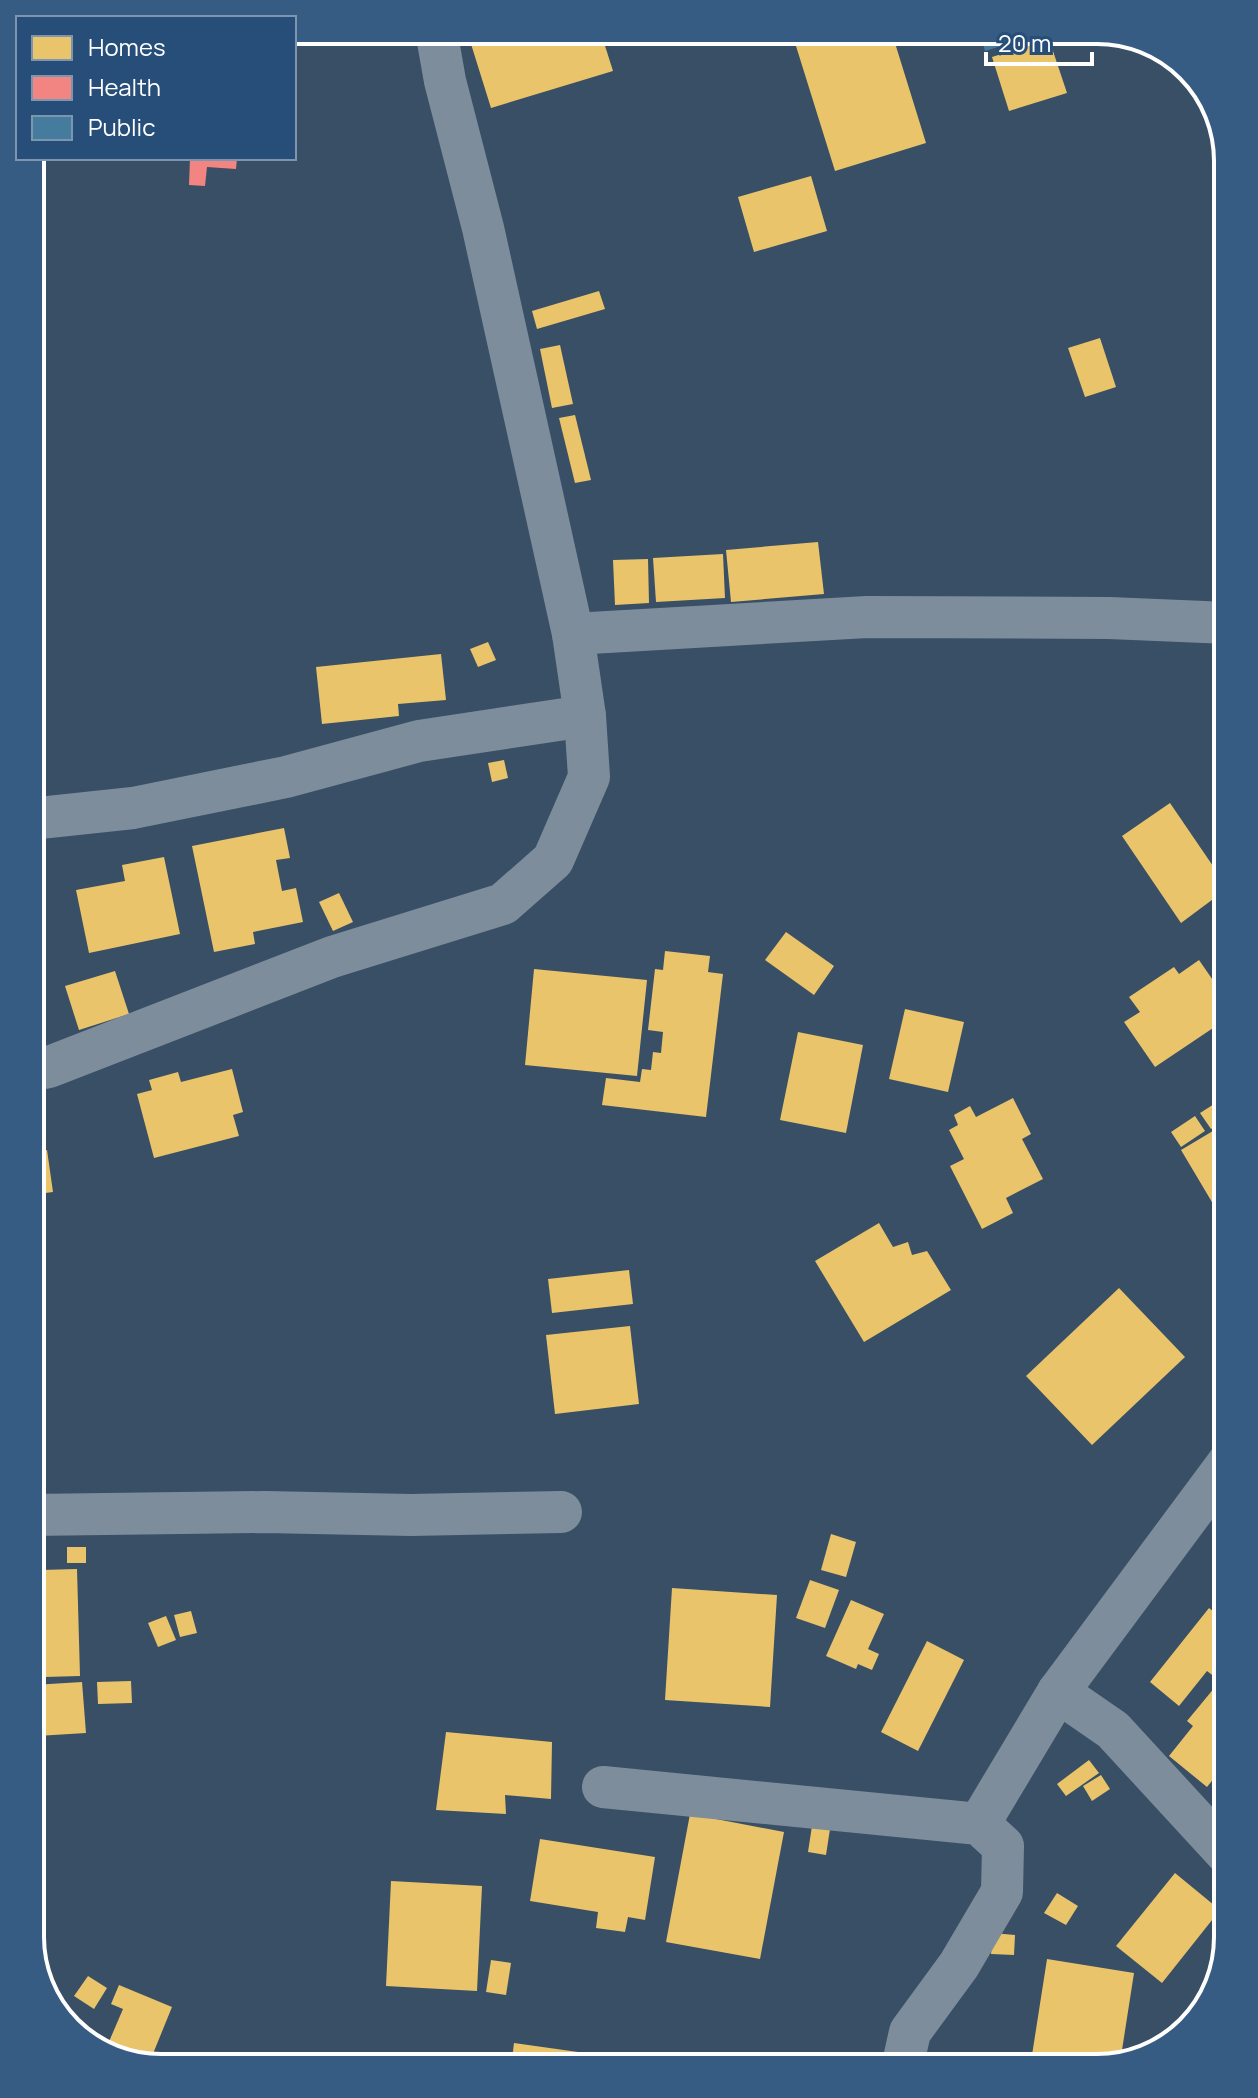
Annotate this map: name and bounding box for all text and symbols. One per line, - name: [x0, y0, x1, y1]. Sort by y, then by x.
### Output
- legend: [16, 16, 296, 160]
- scale bar: [986, 16, 1092, 66]
- text: 20 m: [998, 26, 1051, 59]
- text: Homes: [88, 30, 166, 63]
- text: Health: [88, 70, 161, 103]
- text: Public: [88, 110, 155, 143]

